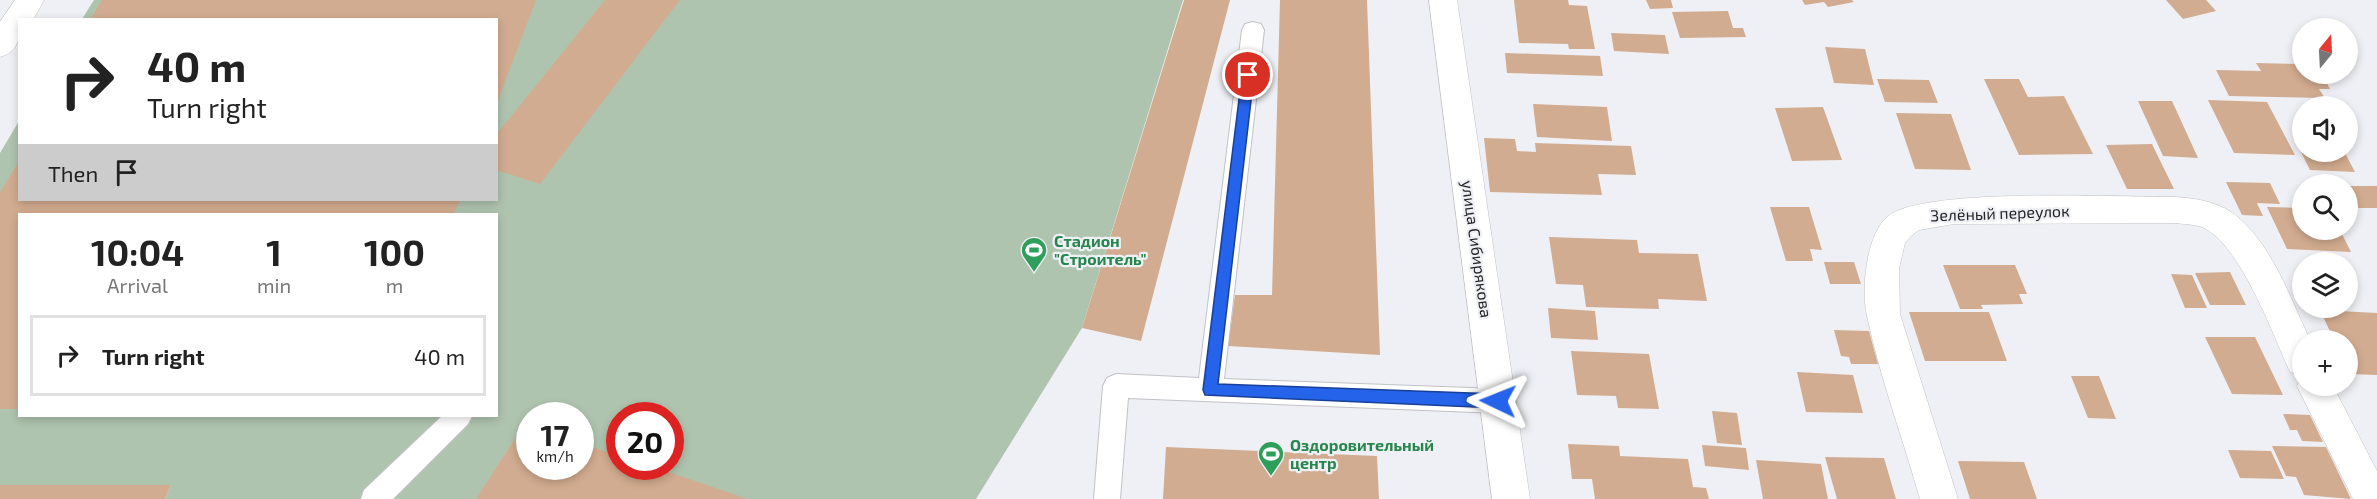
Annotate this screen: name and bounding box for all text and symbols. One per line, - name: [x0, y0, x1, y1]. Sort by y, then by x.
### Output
- north arrow: [2292, 18, 2358, 84]
- map controls: [2292, 18, 2358, 396]
- text: 40 m: [147, 40, 246, 90]
- icon: right: [48, 42, 126, 120]
- pin: [1222, 49, 1273, 100]
- icon: arrive: [1231, 58, 1264, 91]
- text: Turn right: [147, 91, 267, 123]
- button: sound: [2292, 96, 2358, 162]
- icon: arrive: [110, 156, 143, 189]
- text: Then: [48, 160, 98, 186]
- button: search: [2292, 174, 2358, 240]
- street label: улица Сибирякова: [1457, 179, 1497, 319]
- street label: Зелёный переулок: [1930, 201, 2070, 225]
- text: 10:04: [91, 230, 184, 273]
- text: 1: [266, 230, 282, 273]
- text: 100: [364, 230, 425, 273]
- place label: Стадион "Строитель": [1054, 231, 1146, 268]
- sports icon: Стадион "Строитель": [1019, 235, 1049, 273]
- button: layers: [2292, 252, 2358, 318]
- text: Arrival: [107, 273, 168, 297]
- text: min: [257, 273, 291, 297]
- text: m: [386, 273, 403, 297]
- button: +: [2292, 330, 2358, 396]
- icon: right: [51, 339, 84, 372]
- text: Turn right: [102, 343, 204, 369]
- text: 40 m: [414, 343, 465, 369]
- position arrow: [1466, 369, 1530, 433]
- speed limit sign: 20: [606, 402, 684, 480]
- text: 17: [541, 416, 569, 452]
- place label: Оздоровительный центр: [1290, 435, 1434, 472]
- sports icon: Оздоровительный центр: [1256, 439, 1286, 477]
- text: km/h: [536, 447, 574, 465]

